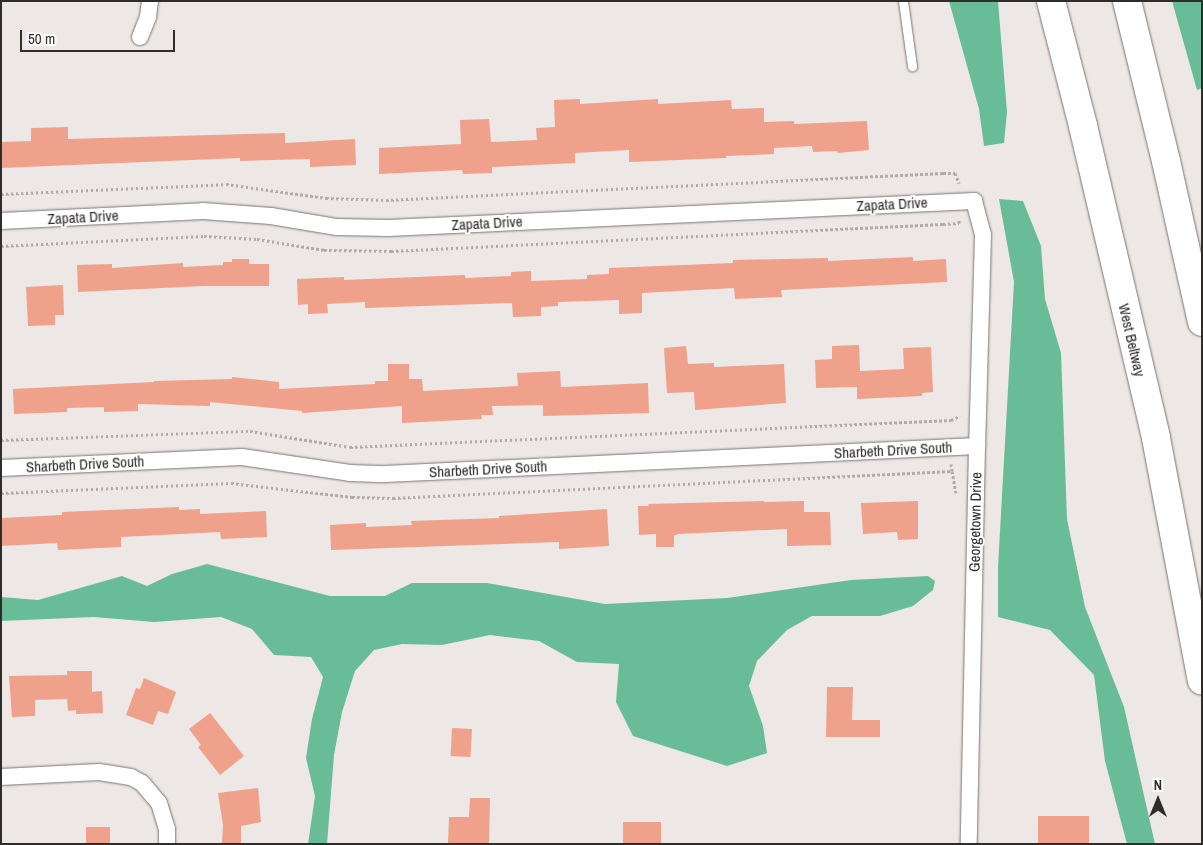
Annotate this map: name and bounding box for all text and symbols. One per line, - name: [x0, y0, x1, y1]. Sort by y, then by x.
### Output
- scale bar: [22, 20, 178, 52]
- text: 50 m: [28, 28, 55, 49]
- street label: Zapata Drive: [856, 193, 928, 215]
- street label: Zapata Drive: [47, 206, 119, 228]
- street label: Zapata Drive: [451, 212, 523, 234]
- street label: West Beltway: [1115, 302, 1149, 378]
- street label: Sharbeth Drive South: [833, 438, 953, 462]
- street label: Sharbeth Drive South: [25, 452, 145, 476]
- street label: Sharbeth Drive South: [428, 457, 548, 481]
- street label: Georgetown Drive: [965, 472, 985, 572]
- north arrow: [1133, 775, 1183, 825]
- text: N: [1154, 776, 1162, 794]

